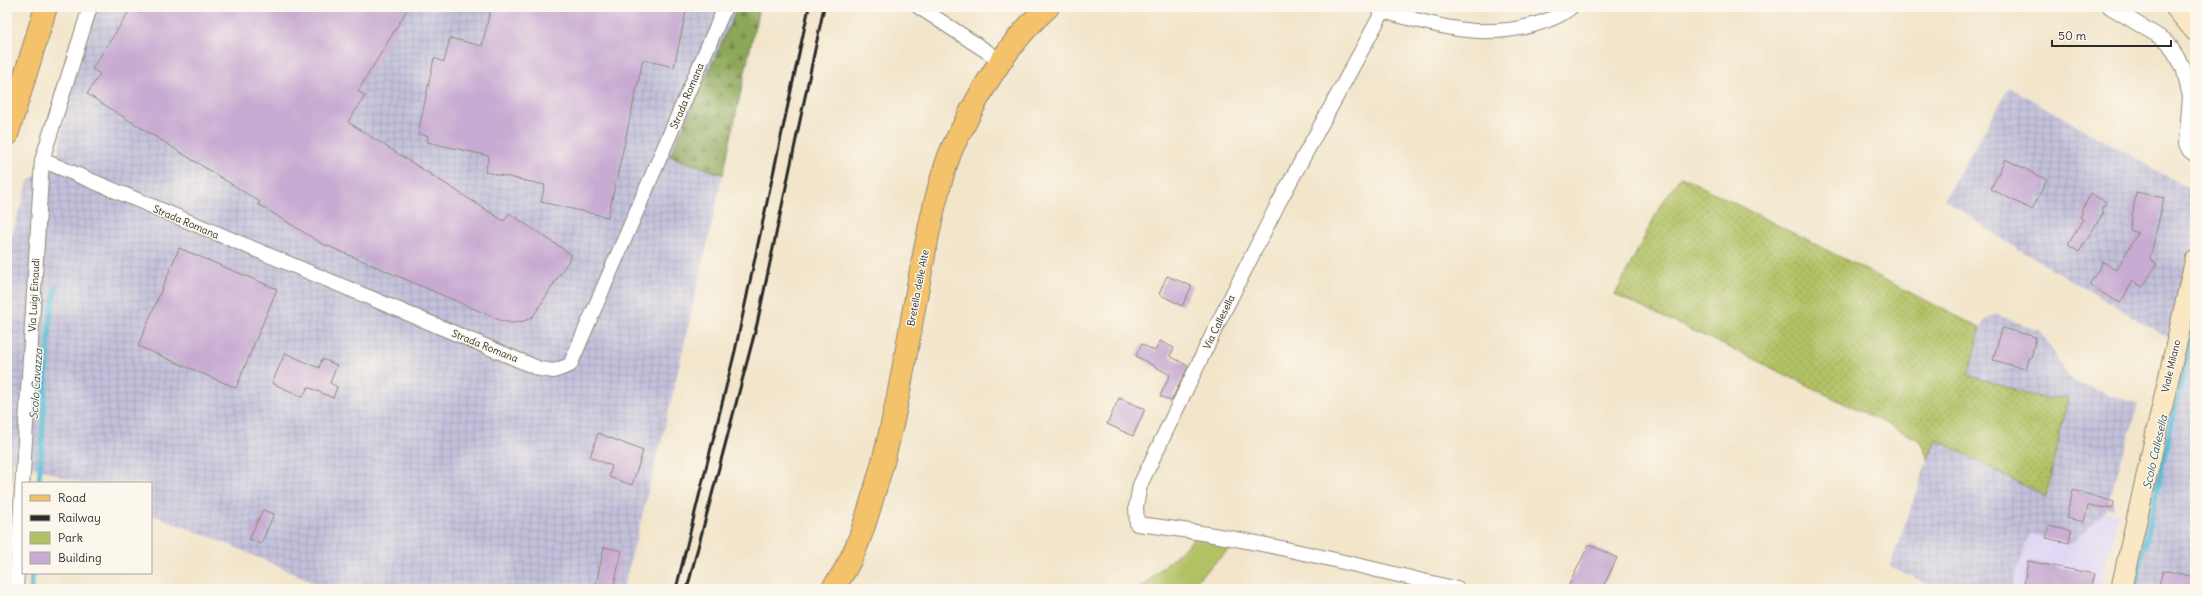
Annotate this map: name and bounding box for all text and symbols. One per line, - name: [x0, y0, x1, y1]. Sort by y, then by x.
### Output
- scale bar: [2052, 22, 2171, 48]
- text: 50 m: [2058, 28, 2087, 43]
- street label: Strada Romana: [667, 61, 707, 131]
- street label: Strada Romana: [151, 202, 221, 242]
- street label: Bretella delle Alte: [904, 249, 932, 327]
- street label: Via Luigi Einaudi: [26, 258, 42, 332]
- street label: Via Callesella: [1200, 292, 1238, 351]
- street label: Strada Romana: [450, 327, 520, 365]
- street label: Viale Milano: [2159, 338, 2183, 394]
- water label: Scolo Cavazza: [27, 347, 46, 420]
- water label: Scolo Callesella: [2140, 413, 2170, 490]
- legend: [22, 482, 152, 574]
- text: Road: [58, 490, 86, 505]
- text: Railway: [58, 510, 101, 525]
- text: Park: [58, 530, 83, 545]
- text: Building: [58, 550, 102, 565]

